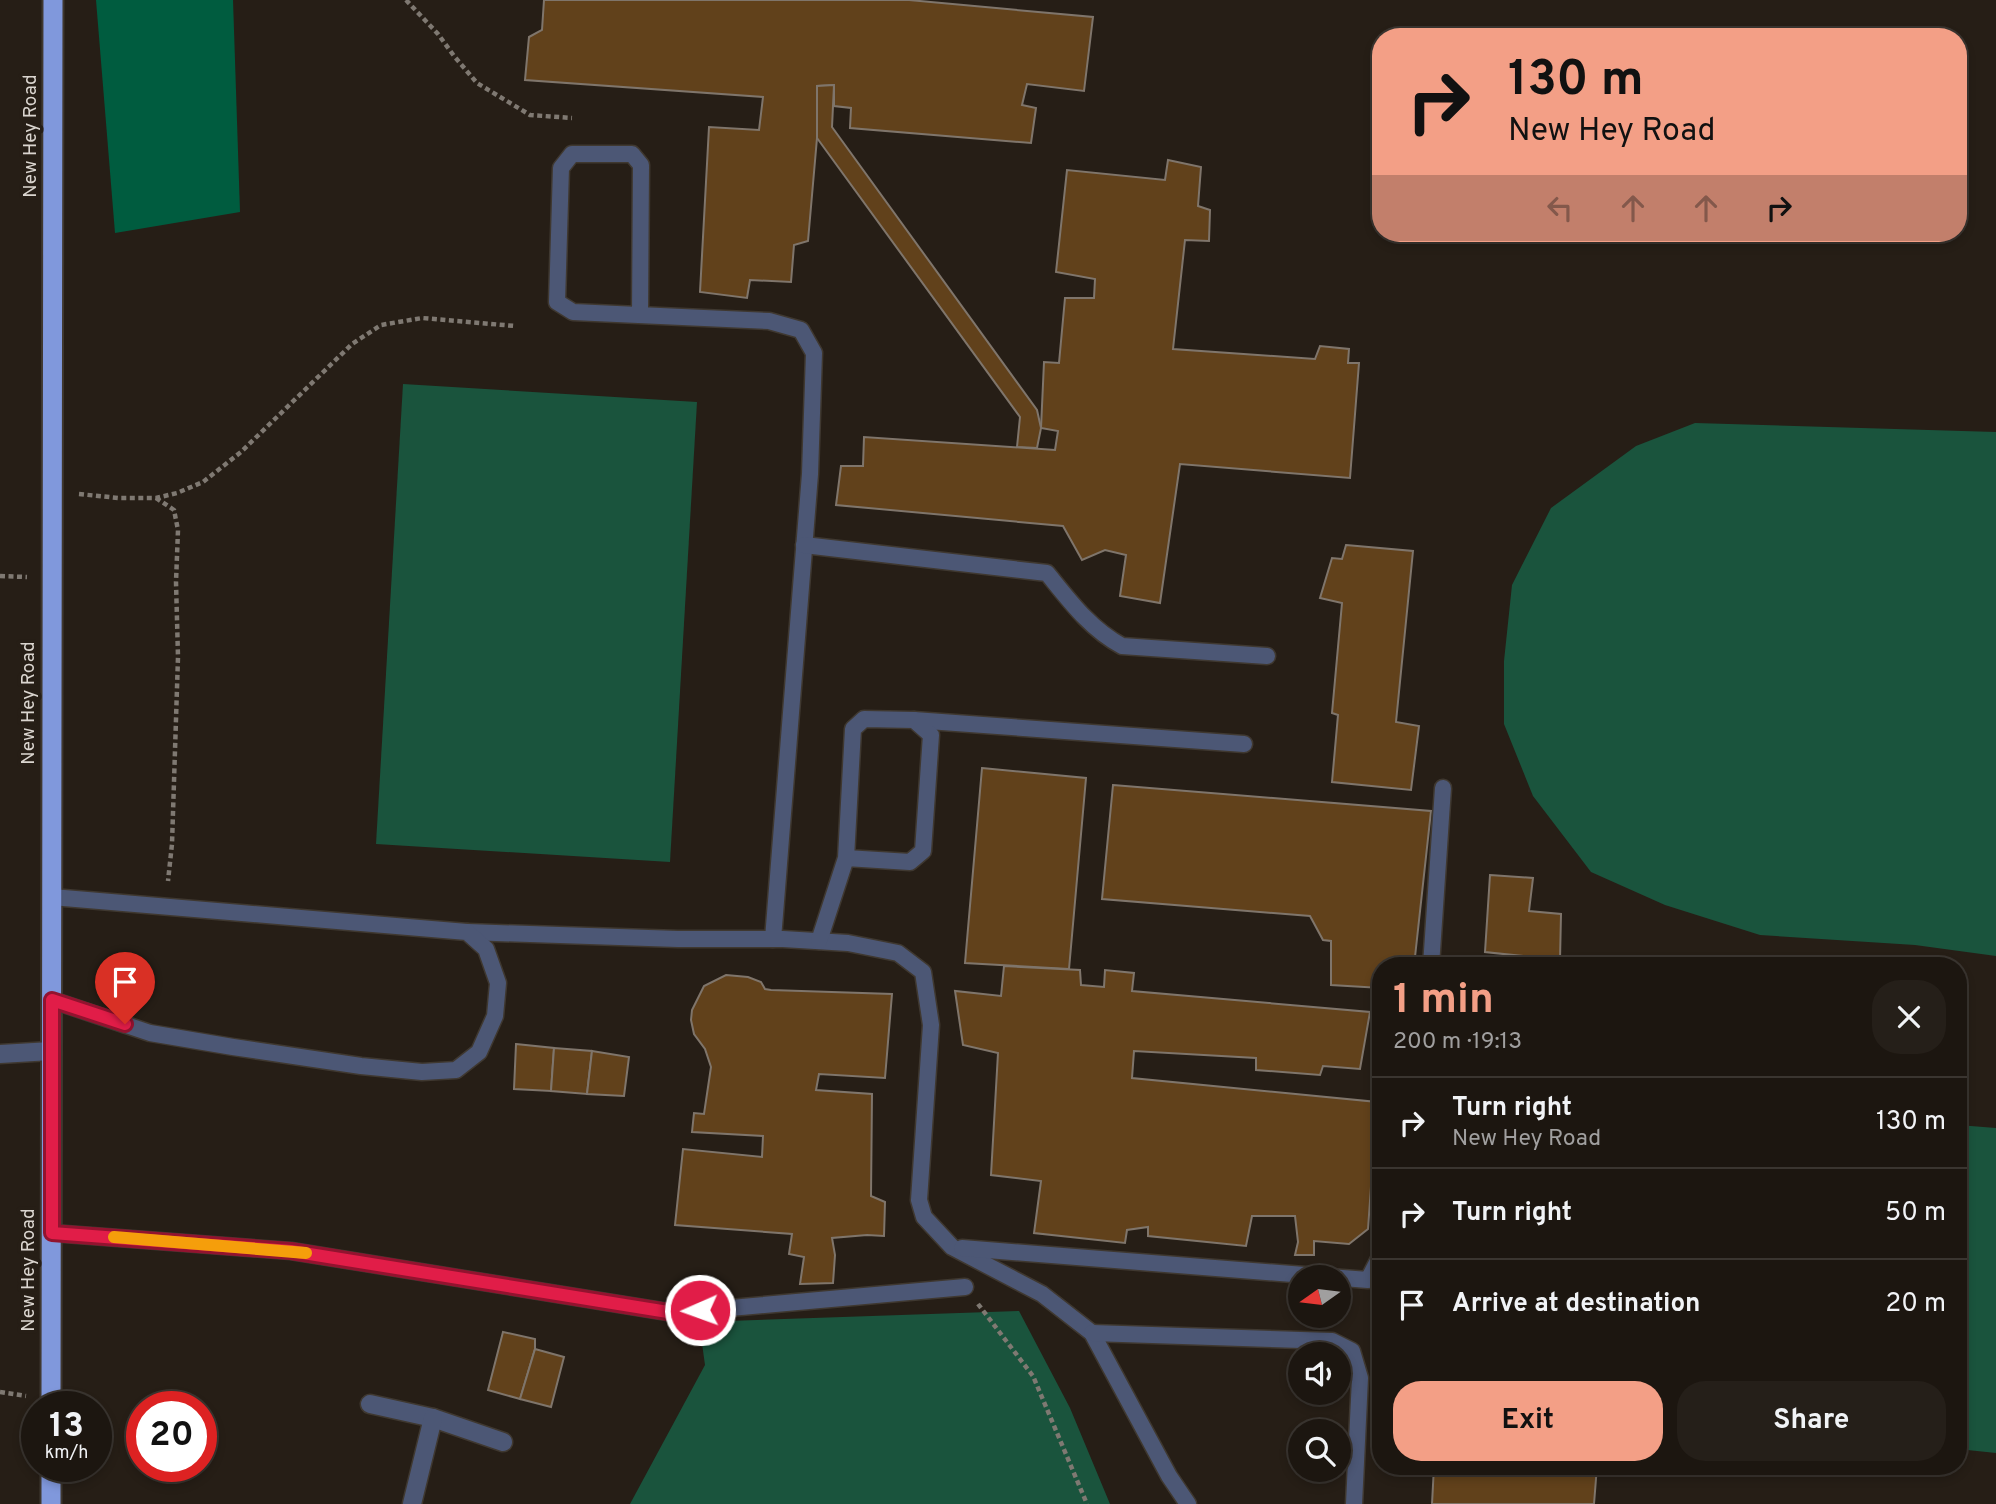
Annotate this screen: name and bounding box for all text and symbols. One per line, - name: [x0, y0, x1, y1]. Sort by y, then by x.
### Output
- text: 130 m: [1508, 51, 1644, 113]
- icon: right: [1393, 56, 1484, 147]
- street label: New Hey Road: [19, 74, 43, 198]
- text: New Hey Road: [1508, 112, 1716, 152]
- icon: left: [1541, 189, 1579, 227]
- icon: ahead: [1614, 189, 1652, 227]
- icon: ahead: [1687, 189, 1725, 227]
- icon: right: [1760, 189, 1798, 227]
- street label: New Hey Road: [17, 641, 41, 765]
- pin: [95, 952, 155, 1024]
- icon: arrive: [106, 963, 144, 1001]
- text: 1 min: [1393, 975, 1494, 1028]
- button: close: [1872, 980, 1946, 1054]
- text: 200 m · 19:13: [1393, 1028, 1522, 1057]
- text: Turn right: [1452, 1092, 1572, 1125]
- icon: right: [1393, 1104, 1431, 1142]
- text: 130 m: [1876, 1106, 1946, 1139]
- text: New Hey Road: [1452, 1125, 1601, 1154]
- icon: right: [1393, 1195, 1431, 1233]
- text: Turn right: [1452, 1197, 1572, 1230]
- text: 50 m: [1885, 1197, 1946, 1230]
- street label: New Hey Road: [17, 1208, 41, 1332]
- north arrow: [1288, 1265, 1351, 1328]
- map controls: [1288, 1265, 1351, 1482]
- position arrow: [663, 1273, 737, 1347]
- icon: arrive: [1393, 1286, 1431, 1324]
- text: Arrive at destination: [1452, 1288, 1700, 1321]
- text: 20 m: [1885, 1288, 1946, 1321]
- button: sound: [1288, 1342, 1351, 1405]
- button: Exit: [1393, 1381, 1663, 1461]
- button: Share: [1677, 1381, 1946, 1461]
- speed limit sign: 20: [126, 1391, 217, 1482]
- text: 13: [49, 1405, 84, 1449]
- button: search: [1288, 1419, 1351, 1482]
- text: km/h: [45, 1442, 88, 1465]

